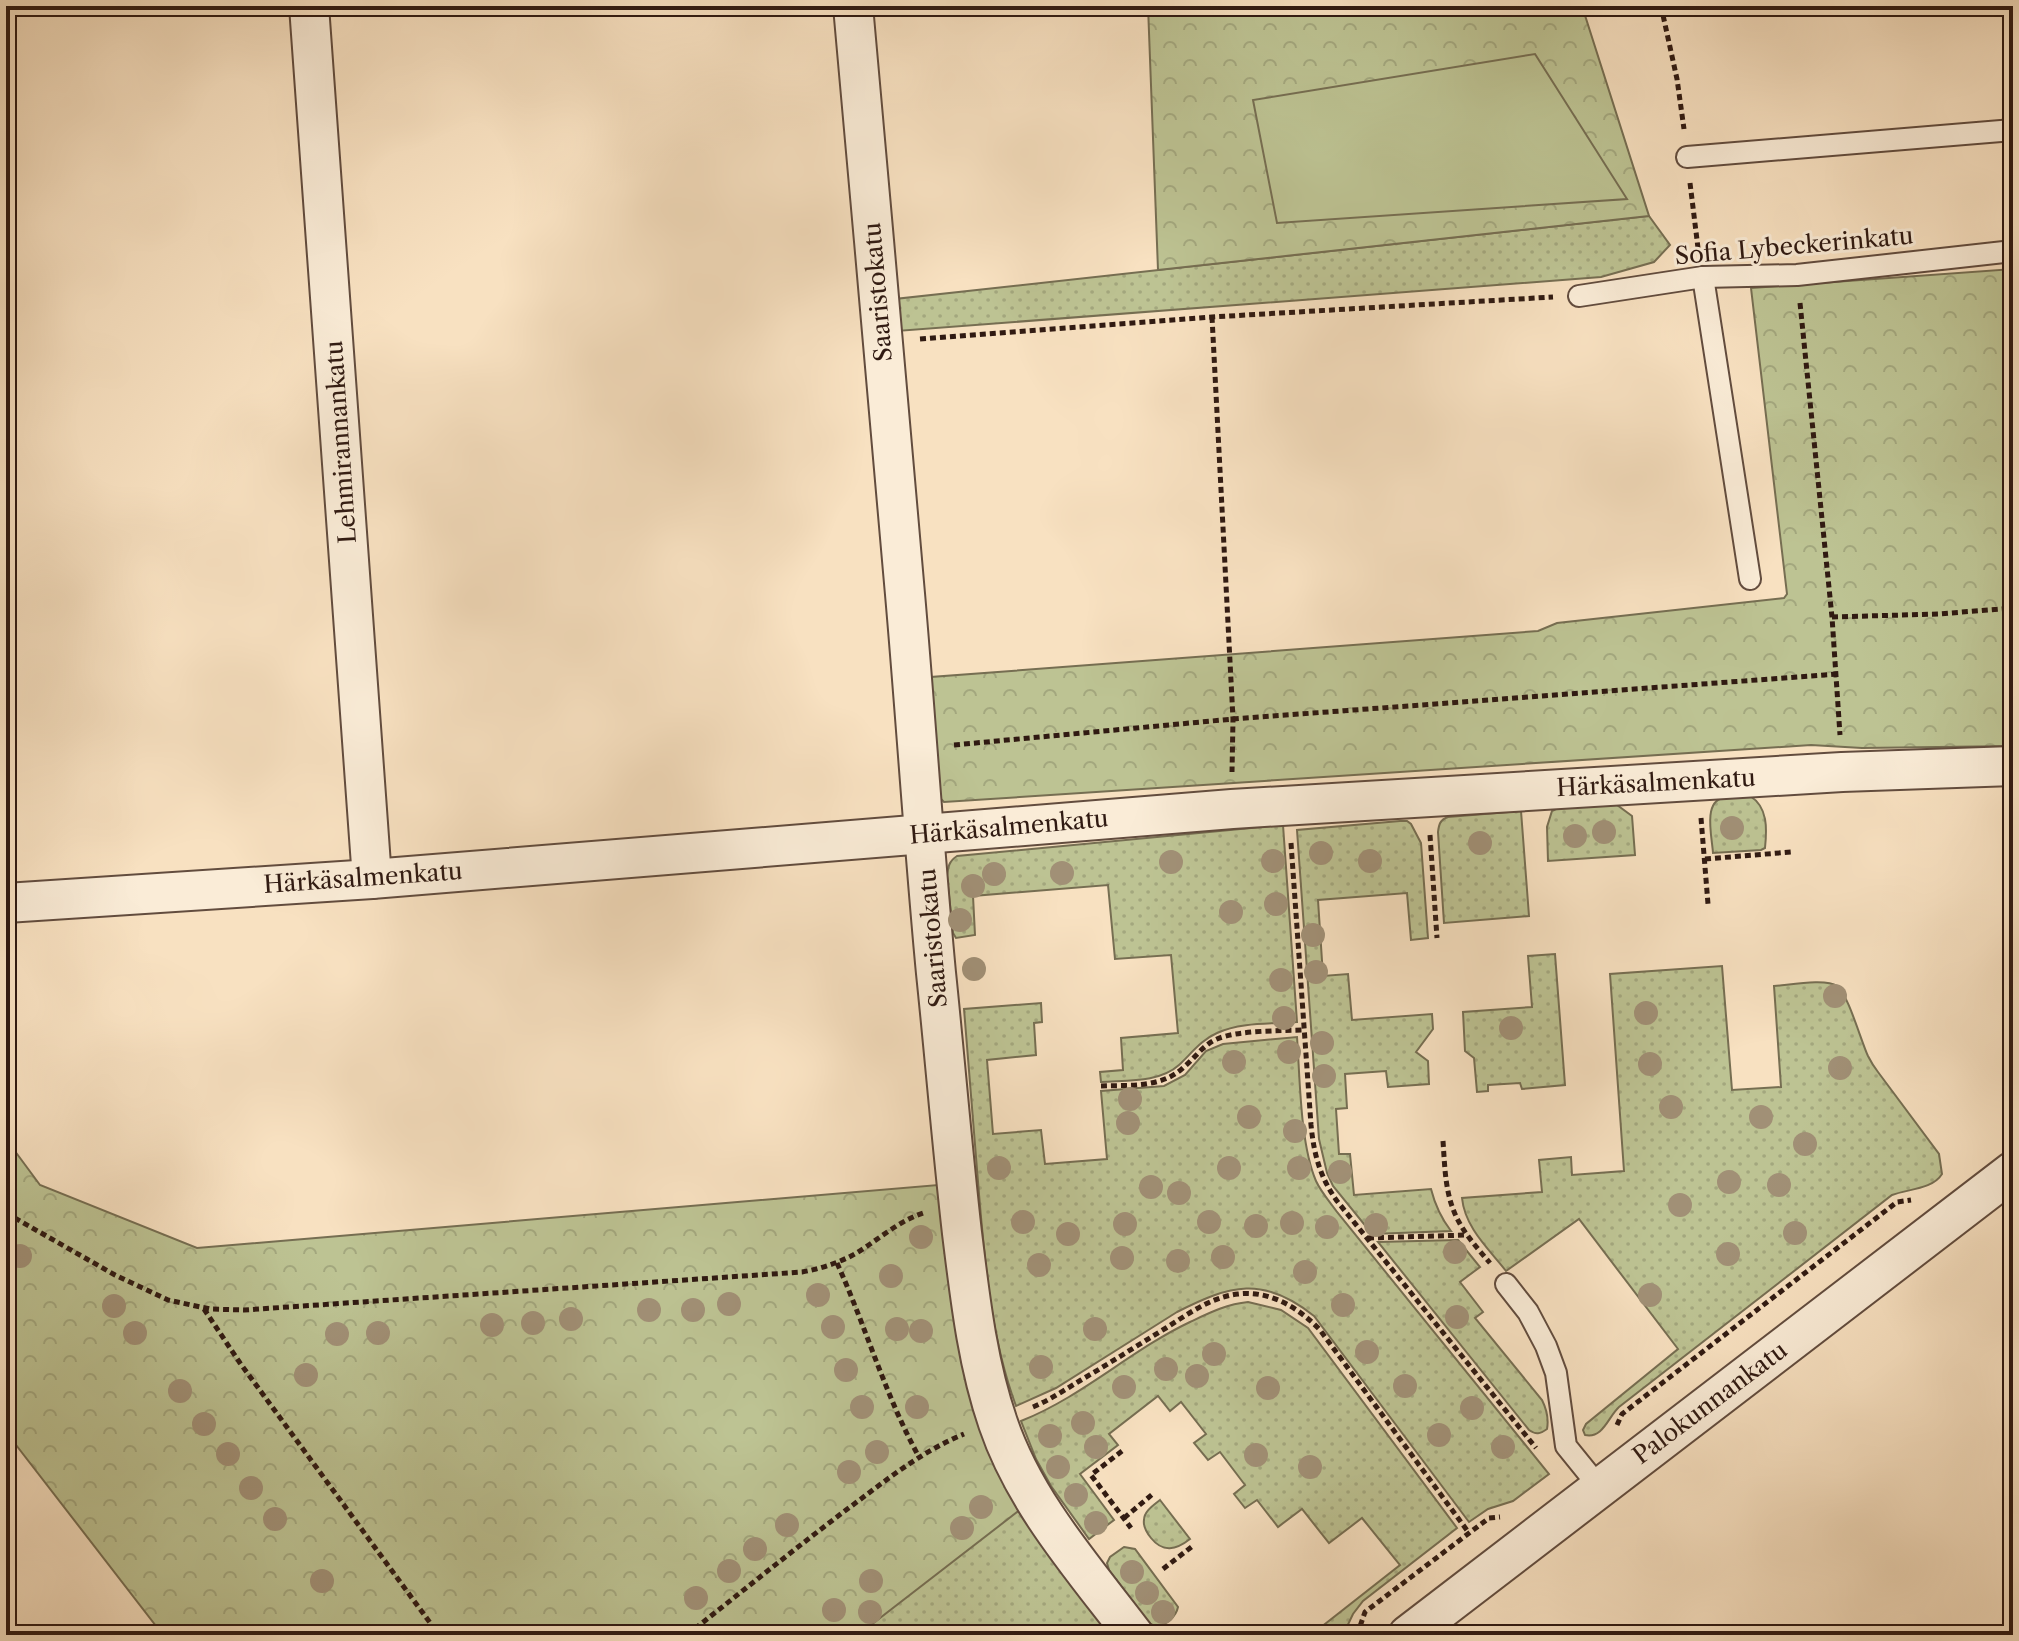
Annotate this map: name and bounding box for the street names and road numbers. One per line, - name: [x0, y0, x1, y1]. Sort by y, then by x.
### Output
- street label: Saaristokatu: [857, 221, 898, 363]
- street label: Sofia Lybeckerinkatu: [1673, 221, 1915, 270]
- street label: Lehmirannankatu: [319, 339, 362, 545]
- street label: Härkäsalmenkatu: [1556, 763, 1757, 802]
- street label: Härkäsalmenkatu: [908, 803, 1110, 850]
- street label: Härkäsalmenkatu: [262, 856, 464, 899]
- street label: Saaristokatu: [912, 867, 953, 1009]
- street label: Palokunnankatu: [1627, 1335, 1793, 1470]

